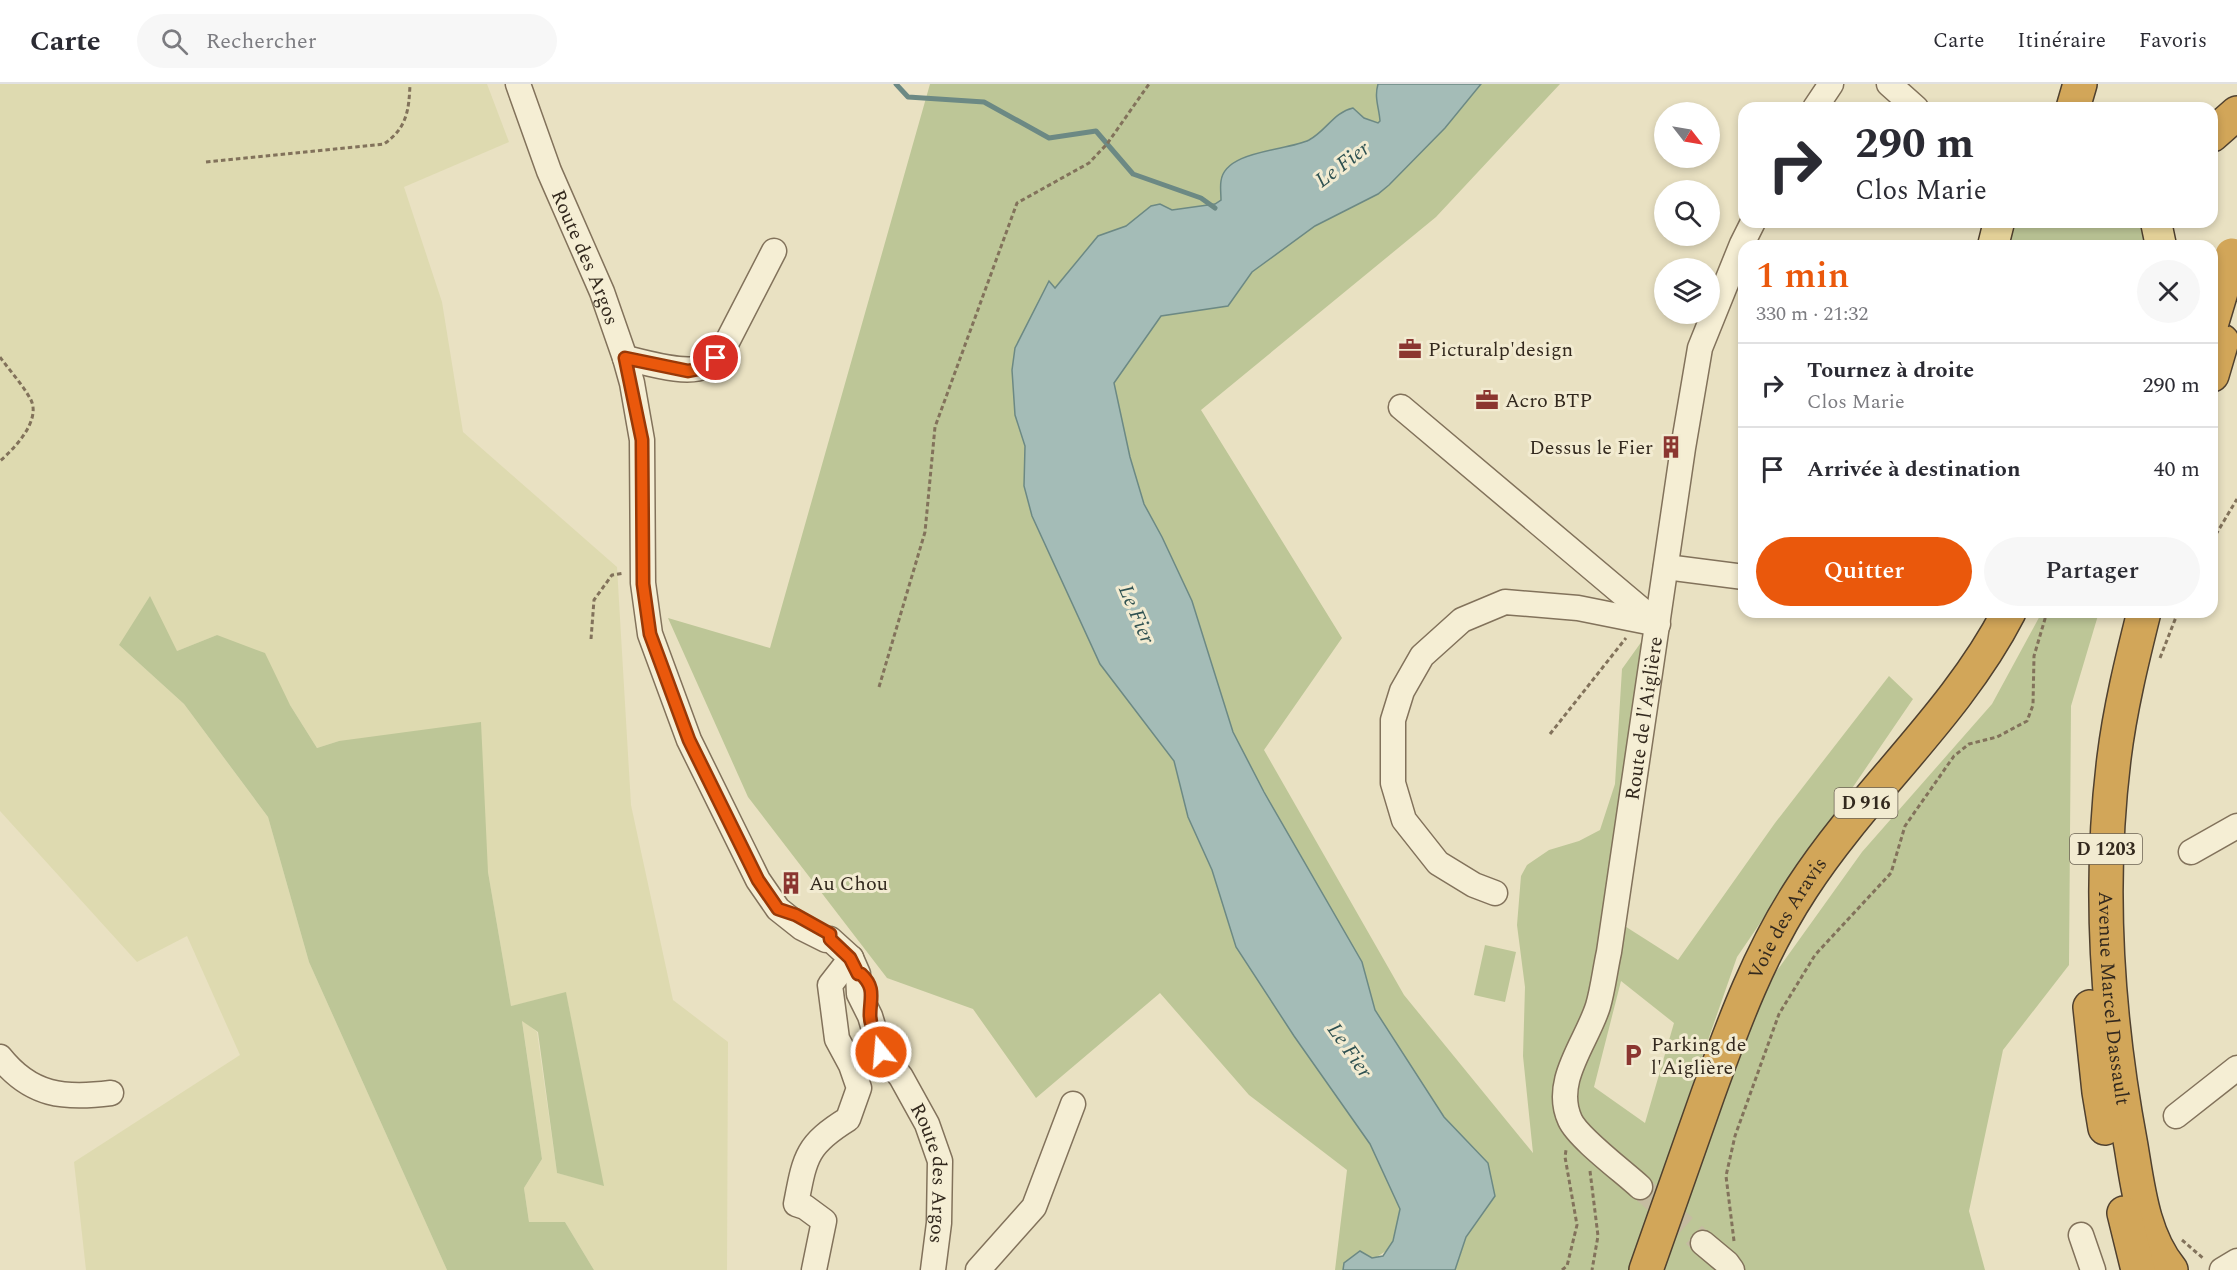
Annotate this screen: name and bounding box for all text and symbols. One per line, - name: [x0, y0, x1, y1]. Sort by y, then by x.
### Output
- search box: [137, 14, 557, 68]
- text: Carte: [30, 20, 101, 63]
- icon: search: [158, 25, 191, 58]
- text: Rechercher: [206, 25, 316, 58]
- text: Carte: [1933, 25, 1984, 57]
- text: Itinéraire: [2017, 25, 2106, 57]
- text: Favoris: [2139, 25, 2207, 57]
- north arrow: [1654, 102, 1720, 168]
- map controls: [1654, 102, 1720, 324]
- text: 290 m: [1855, 113, 1974, 176]
- icon: right: [1756, 126, 1834, 204]
- water label: Le Fier: [1309, 133, 1377, 196]
- text: Clos Marie: [1855, 170, 1987, 212]
- button: search: [1654, 180, 1720, 246]
- street label: Route des Argos: [543, 185, 626, 329]
- text: 1 min: [1756, 249, 1849, 304]
- button: layers: [1654, 258, 1720, 324]
- button: close: [2137, 260, 2200, 323]
- text: 330 m · 21:32: [1756, 299, 1868, 329]
- pin: [690, 332, 741, 383]
- place label: Picturalp'design: [1428, 335, 1573, 365]
- office icon: Picturalp'design: [1397, 336, 1423, 362]
- icon: arrive: [699, 341, 732, 374]
- text: Tournez à droite: [1807, 354, 1974, 387]
- icon: right: [1756, 369, 1789, 402]
- text: 290 m: [2143, 369, 2200, 402]
- place label: Acro BTP: [1505, 386, 1592, 416]
- office icon: Acro BTP: [1474, 387, 1500, 413]
- text: Clos Marie: [1807, 387, 1905, 417]
- place label: Dessus le Fier: [1529, 433, 1653, 463]
- building icon: Dessus le Fier: [1658, 434, 1684, 460]
- icon: arrive: [1756, 453, 1789, 486]
- text: Arrivée à destination: [1807, 453, 2021, 486]
- text: 40 m: [2154, 453, 2200, 486]
- button: Quitter: [1756, 537, 1972, 606]
- button: Partager: [1984, 537, 2200, 606]
- water label: Le Fier: [1109, 580, 1163, 650]
- street label: Route de l'Aiglière: [1617, 634, 1671, 802]
- road number: D 916: [1834, 788, 1898, 818]
- road number: D 1203: [2070, 834, 2142, 864]
- street label: Voie des Aravis: [1741, 851, 1835, 985]
- place label: Au Chou: [809, 869, 888, 899]
- building icon: Au Chou: [778, 870, 804, 896]
- street label: Avenue Marcel Dassault: [2090, 891, 2138, 1107]
- water label: Le Fier: [1318, 1016, 1380, 1085]
- position arrow: [849, 1020, 913, 1084]
- place label: Parking de l'Aiglière: [1651, 1030, 1746, 1083]
- parking icon: Parking de l'Aiglière: [1620, 1042, 1646, 1068]
- street label: Route des Argos: [902, 1097, 954, 1245]

